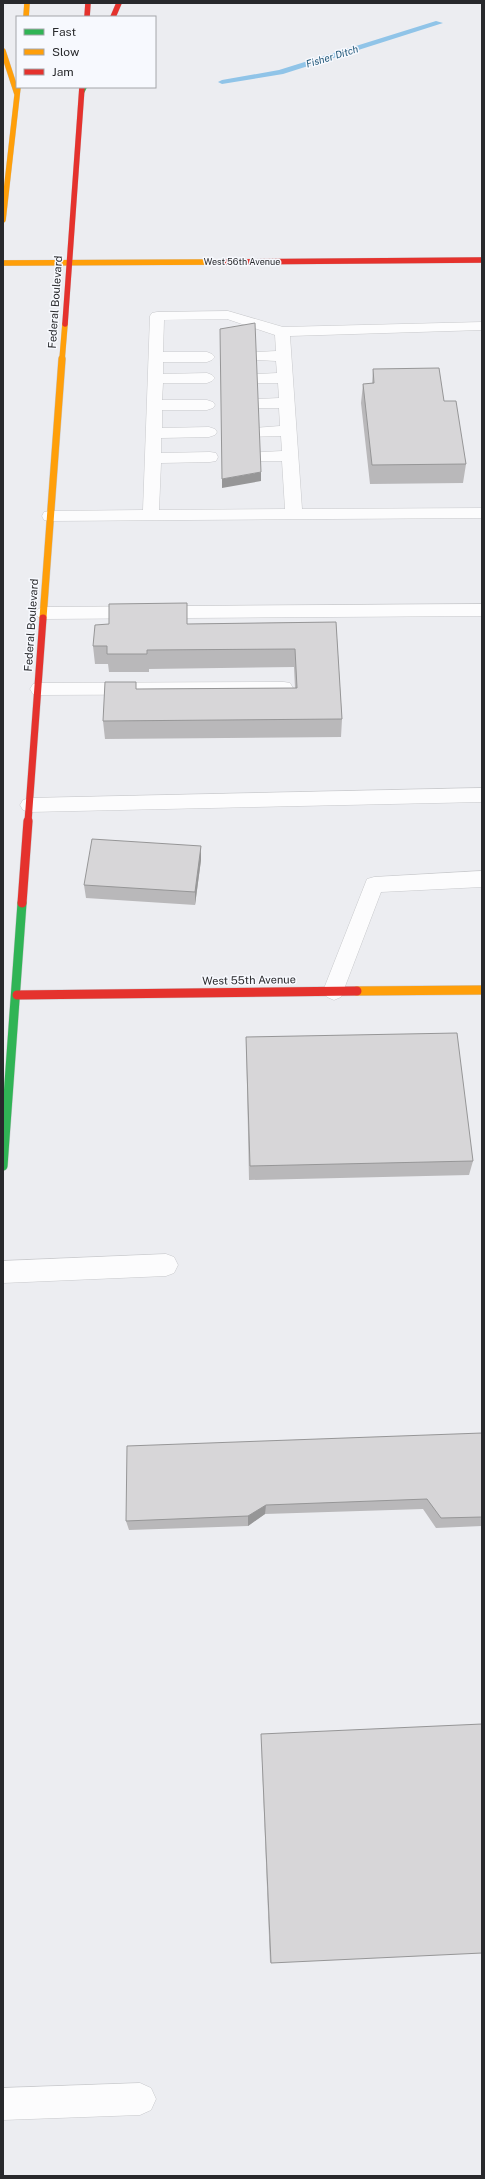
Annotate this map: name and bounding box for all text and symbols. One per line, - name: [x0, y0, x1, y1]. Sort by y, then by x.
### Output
- legend: [16, 16, 156, 88]
- text: Fast: [52, 25, 77, 39]
- water label: Fisher Ditch: [304, 42, 360, 70]
- text: Slow: [52, 45, 80, 59]
- text: Jam: [52, 65, 74, 79]
- street label: Federal Boulevard: [46, 255, 64, 349]
- street label: West 56th Avenue: [204, 256, 280, 267]
- street label: Federal Boulevard: [22, 578, 40, 672]
- street label: West 55th Avenue: [202, 973, 296, 987]

